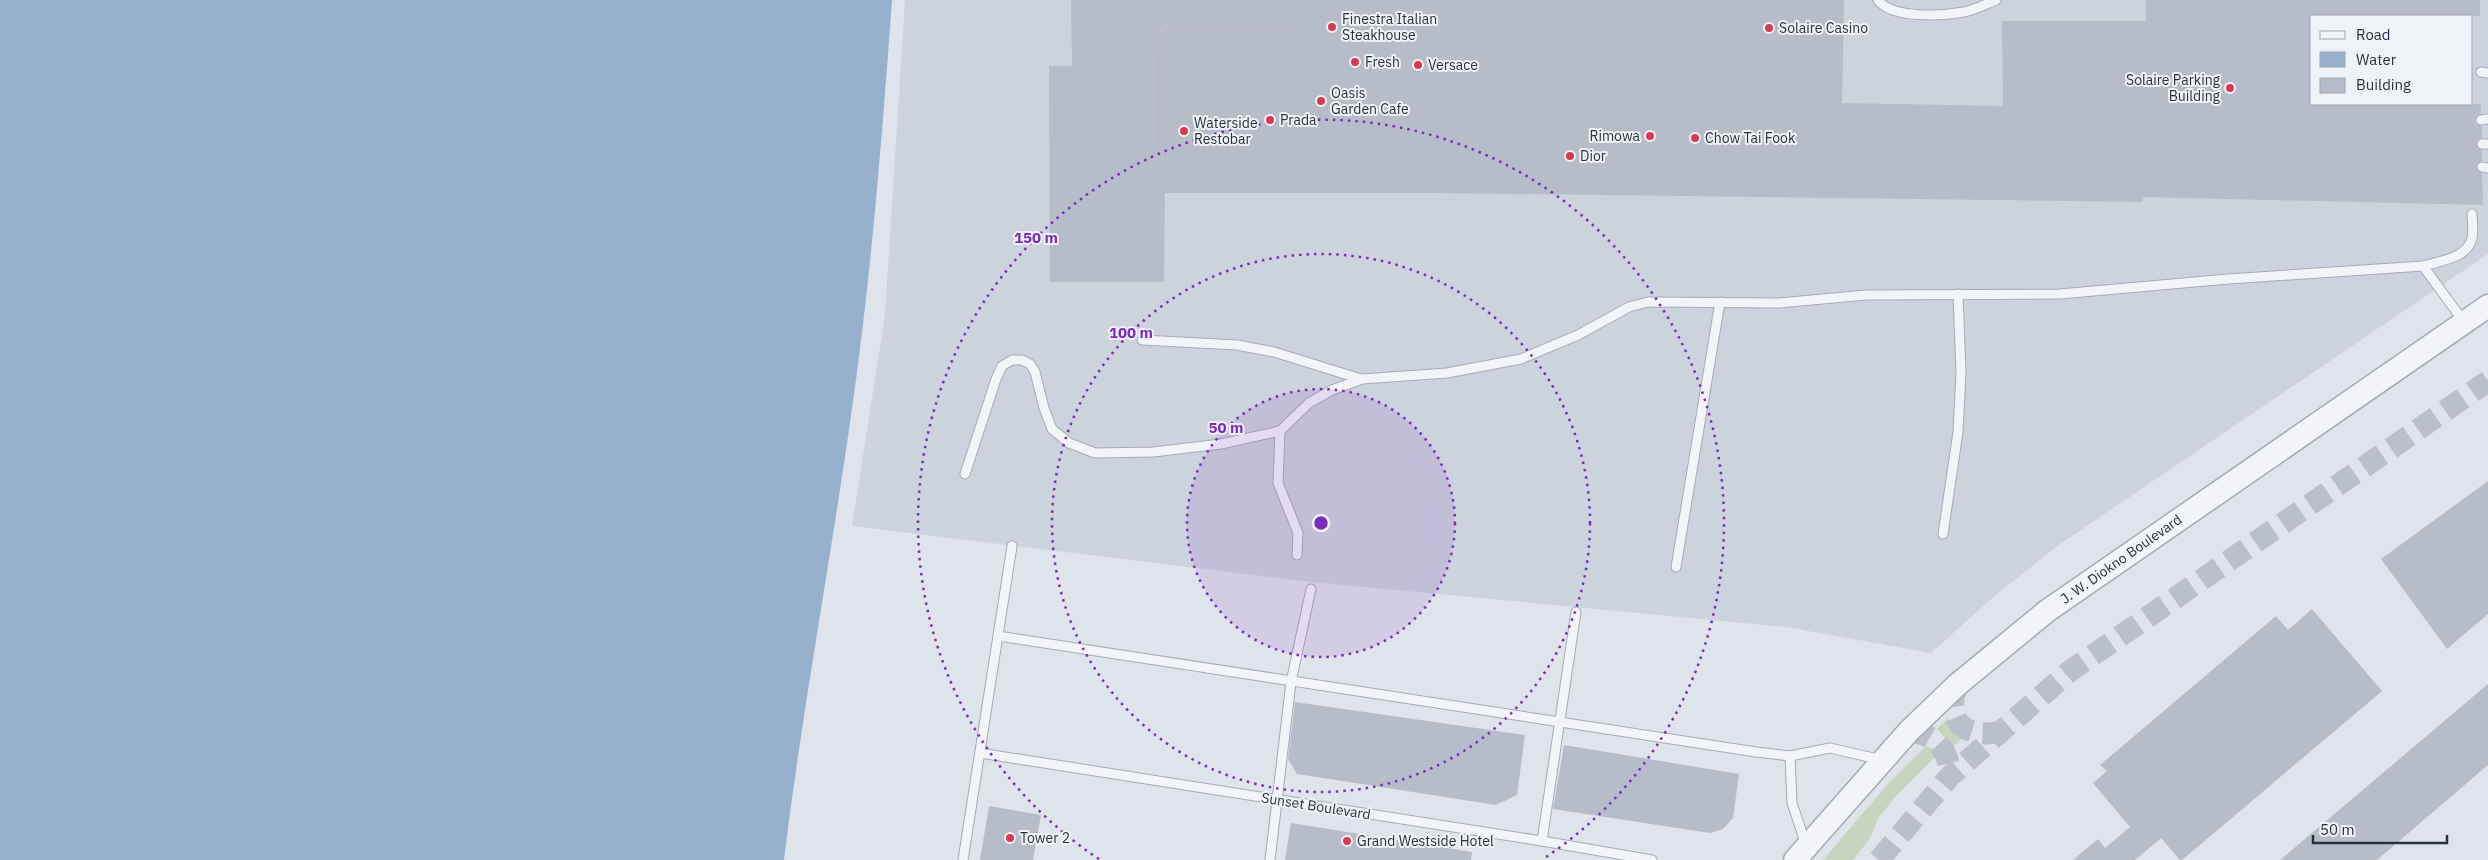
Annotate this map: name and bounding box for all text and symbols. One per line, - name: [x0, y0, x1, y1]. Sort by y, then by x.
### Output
- place label: Finestra Italian Steakhouse: [1342, 10, 1437, 44]
- legend: [2310, 15, 2473, 105]
- place label: Solaire Casino: [1779, 19, 1868, 37]
- marker: Finestra Italian Steakhouse: [1326, 21, 1338, 33]
- marker: Solaire Casino: [1763, 22, 1775, 34]
- text: Road: [2356, 25, 2391, 44]
- text: Water: [2356, 50, 2397, 69]
- place label: Fresh: [1365, 53, 1400, 71]
- marker: Fresh: [1349, 56, 1361, 68]
- place label: Versace: [1428, 56, 1478, 74]
- marker: Versace: [1412, 59, 1424, 71]
- place label: Solaire Parking Building: [2126, 71, 2221, 105]
- text: Building: [2356, 75, 2411, 94]
- marker: Solaire Parking Building: [2224, 82, 2236, 94]
- place label: Oasis Garden Cafe: [1331, 84, 1409, 118]
- marker: Oasis Garden Cafe: [1315, 95, 1327, 107]
- place label: Prada: [1280, 111, 1317, 129]
- place label: Waterside Restobar: [1194, 114, 1258, 148]
- marker: Prada: [1264, 114, 1276, 126]
- marker: Waterside Restobar: [1178, 125, 1190, 137]
- place label: Rimowa: [1589, 127, 1641, 145]
- place label: Chow Tai Fook: [1705, 129, 1796, 147]
- marker: Rimowa: [1644, 130, 1656, 142]
- marker: Chow Tai Fook: [1689, 132, 1701, 144]
- place label: Dior: [1580, 147, 1606, 165]
- marker: Dior: [1564, 150, 1576, 162]
- text: 150 m: [1014, 228, 1058, 247]
- text: 100 m: [1109, 323, 1153, 342]
- text: 50 m: [1209, 418, 1243, 437]
- street label: J. W. Diokno Boulevard: [2057, 510, 2185, 608]
- centre of rings: [1312, 514, 1330, 532]
- street label: Sunset Boulevard: [1260, 788, 1372, 824]
- scale bar: [2313, 812, 2447, 844]
- text: 50 m: [2320, 820, 2355, 839]
- place label: Tower 2: [1020, 829, 1070, 847]
- marker: Tower 2: [1004, 832, 1016, 844]
- place label: Grand Westside Hotel: [1357, 832, 1494, 850]
- marker: Grand Westside Hotel: [1341, 835, 1353, 847]

